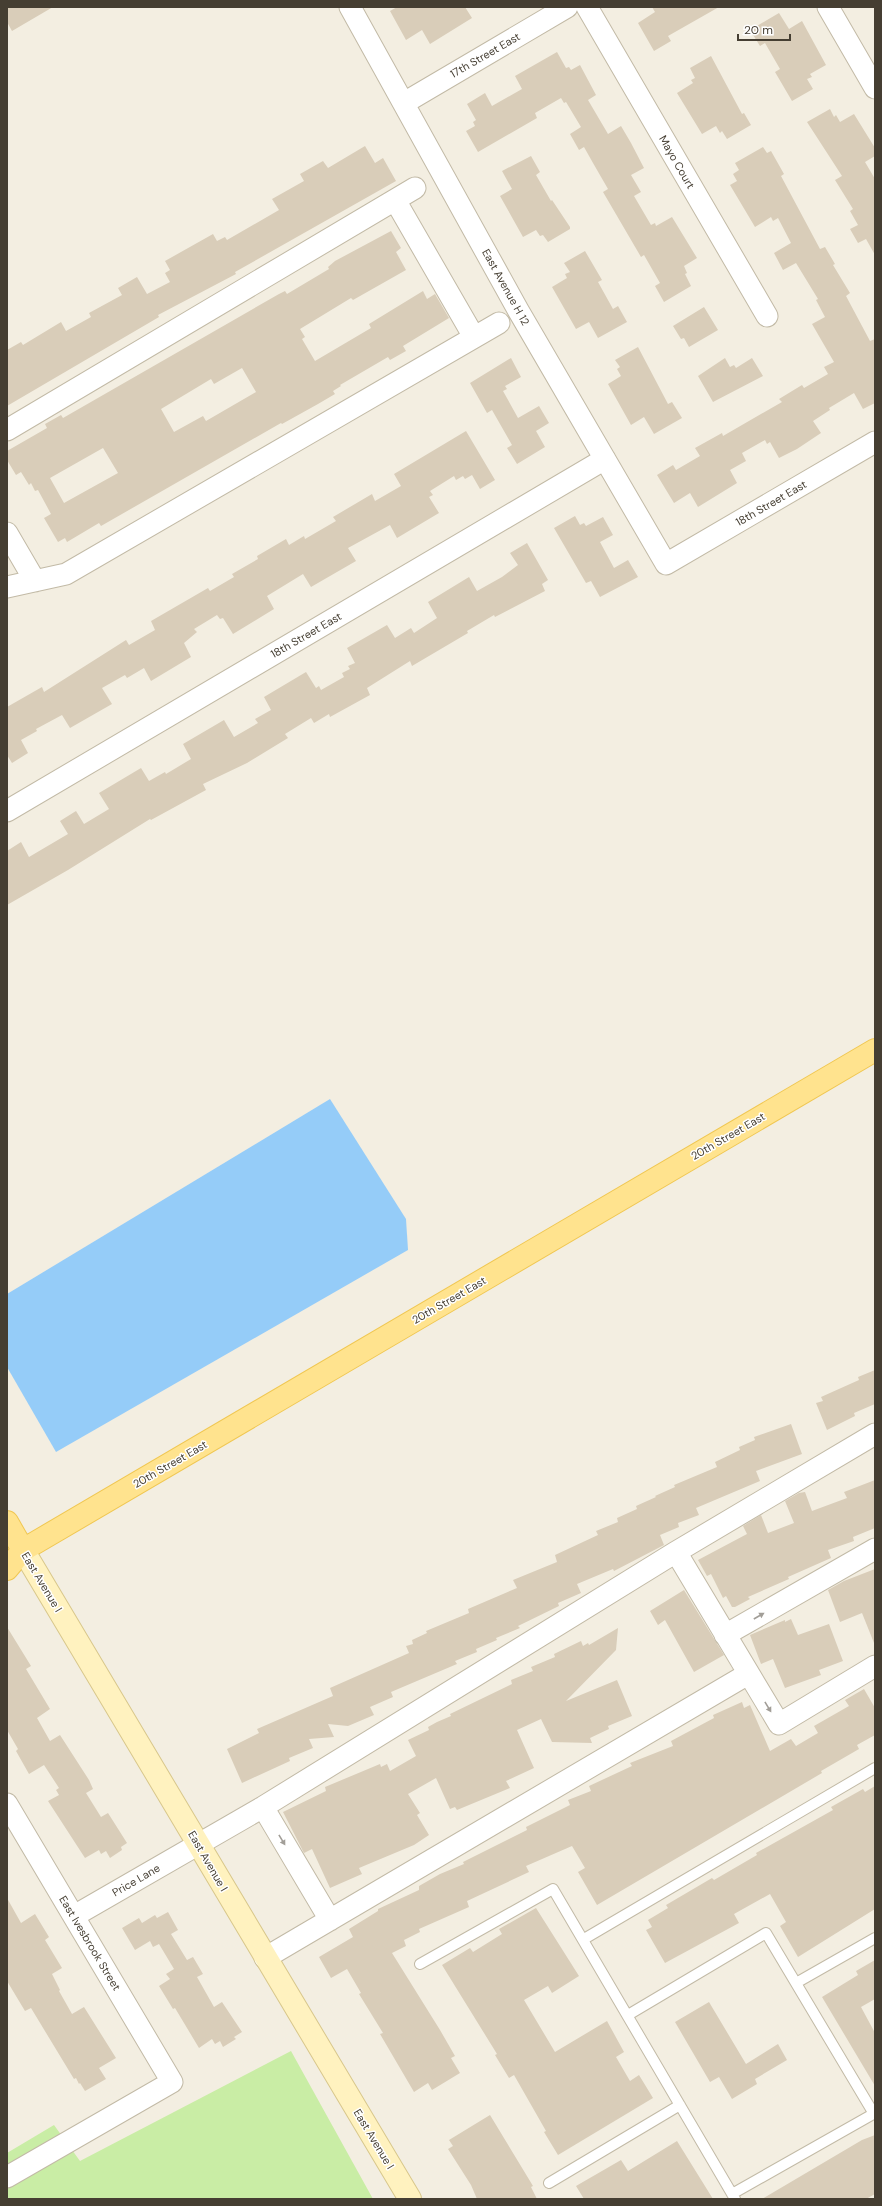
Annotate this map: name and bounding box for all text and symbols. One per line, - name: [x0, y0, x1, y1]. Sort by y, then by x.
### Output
- scale bar: [738, 16, 790, 42]
- text: 20 m: [744, 22, 773, 38]
- street label: 17th Street East: [447, 29, 523, 81]
- street label: Mayo Court: [656, 133, 698, 191]
- street label: East Avenue H 12: [479, 246, 533, 328]
- street label: 18th Street East: [733, 477, 809, 529]
- street label: 18th Street East: [268, 609, 344, 661]
- street label: 20th Street East: [688, 1109, 768, 1163]
- street label: 20th Street East: [409, 1273, 489, 1327]
- street label: 20th Street East: [130, 1437, 210, 1491]
- street label: East Avenue I: [19, 1549, 65, 1615]
- one-way arrow: [753, 1612, 765, 1619]
- one-way arrow: [765, 1702, 772, 1713]
- street label: East Avenue I: [185, 1828, 231, 1894]
- one-way arrow: [279, 1834, 286, 1846]
- street label: Price Lane: [110, 1861, 162, 1899]
- street label: East Ivesbrook Street: [56, 1893, 124, 1993]
- street label: East Avenue I: [351, 2106, 397, 2172]

